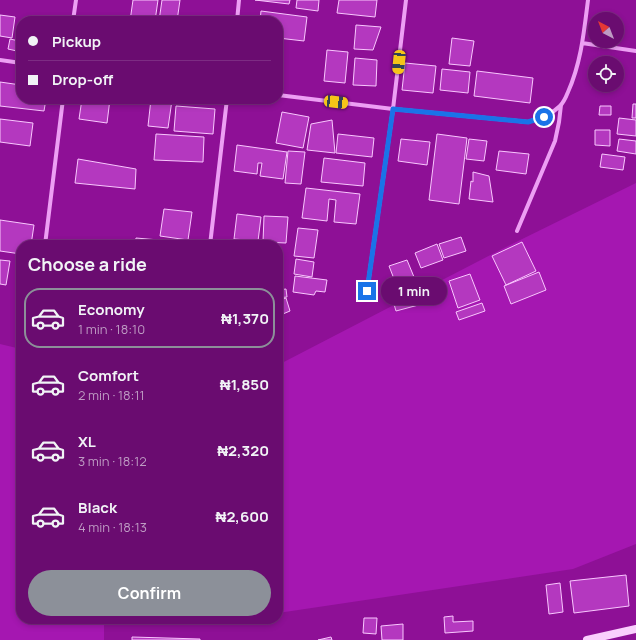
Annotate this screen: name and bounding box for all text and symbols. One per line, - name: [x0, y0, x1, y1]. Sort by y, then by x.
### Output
- north arrow: [588, 12, 624, 48]
- map controls: [588, 12, 624, 92]
- text: Pickup: [52, 31, 101, 52]
- car: [392, 49, 406, 75]
- button: locate: [588, 56, 624, 92]
- text: Drop-off: [52, 69, 113, 90]
- car: [323, 95, 349, 109]
- route start: [535, 108, 553, 126]
- text: Choose a ride: [28, 252, 147, 276]
- callout: 1 min: [381, 277, 447, 305]
- route end: [358, 282, 376, 300]
- text: 1 min: [398, 282, 430, 300]
- text: Economy: [78, 299, 145, 320]
- icon: car: [30, 300, 66, 336]
- text: ₦1,370: [221, 308, 269, 329]
- text: 1 min · 18:10: [78, 320, 145, 338]
- text: Comfort: [78, 365, 139, 386]
- icon: car: [30, 366, 66, 402]
- text: ₦1,850: [220, 374, 269, 395]
- text: 2 min · 18:11: [78, 386, 145, 404]
- text: XL: [78, 431, 96, 452]
- icon: car: [30, 432, 66, 468]
- text: ₦2,320: [217, 440, 269, 461]
- text: 3 min · 18:12: [78, 452, 147, 470]
- text: Black: [78, 497, 117, 518]
- icon: car: [30, 498, 66, 534]
- text: ₦2,600: [216, 506, 269, 527]
- text: 4 min · 18:13: [78, 518, 147, 536]
- button: Confirm: [28, 570, 271, 616]

